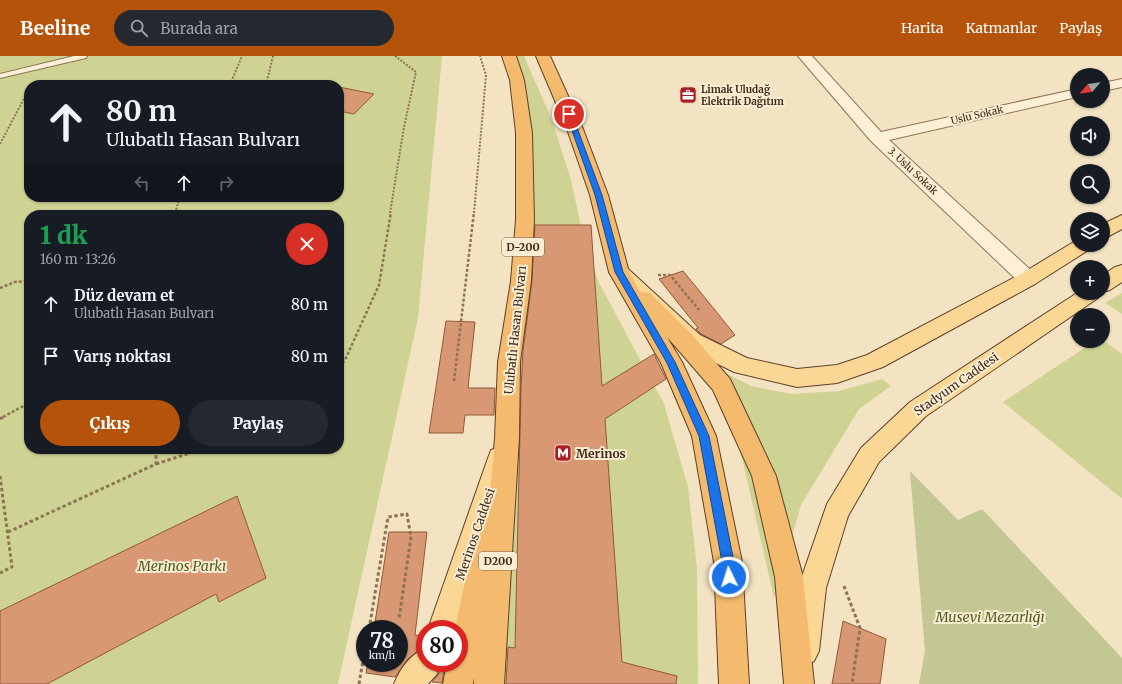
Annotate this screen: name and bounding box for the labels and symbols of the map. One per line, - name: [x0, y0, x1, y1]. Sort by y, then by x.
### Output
- north arrow: [1070, 68, 1110, 108]
- place label: Limak Uludağ Elektrik Dağıtım: [701, 83, 784, 108]
- office icon: Limak Uludağ Elektrik Dağıtım: [678, 85, 698, 105]
- pin: [552, 97, 586, 131]
- street label: Uslu Sokak: [949, 103, 1005, 127]
- street label: 3. Uslu Sokak: [885, 145, 941, 198]
- road number: D-200: [502, 238, 544, 256]
- street label: Ulubatlı Hasan Bulvarı: [501, 265, 529, 395]
- street label: Stadyum Caddesi: [911, 349, 1001, 419]
- metro station icon: Merinos: [553, 443, 573, 463]
- place label: Merinos: [576, 446, 626, 461]
- street label: Merinos Caddesi: [452, 486, 498, 582]
- road number: D200: [479, 552, 517, 570]
- position arrow: [708, 556, 750, 598]
- park label: Merinos Parkı: [137, 557, 226, 575]
- park label: Musevi Mezarlığı: [934, 608, 1045, 626]
- speed limit sign: 80: [416, 620, 468, 672]

